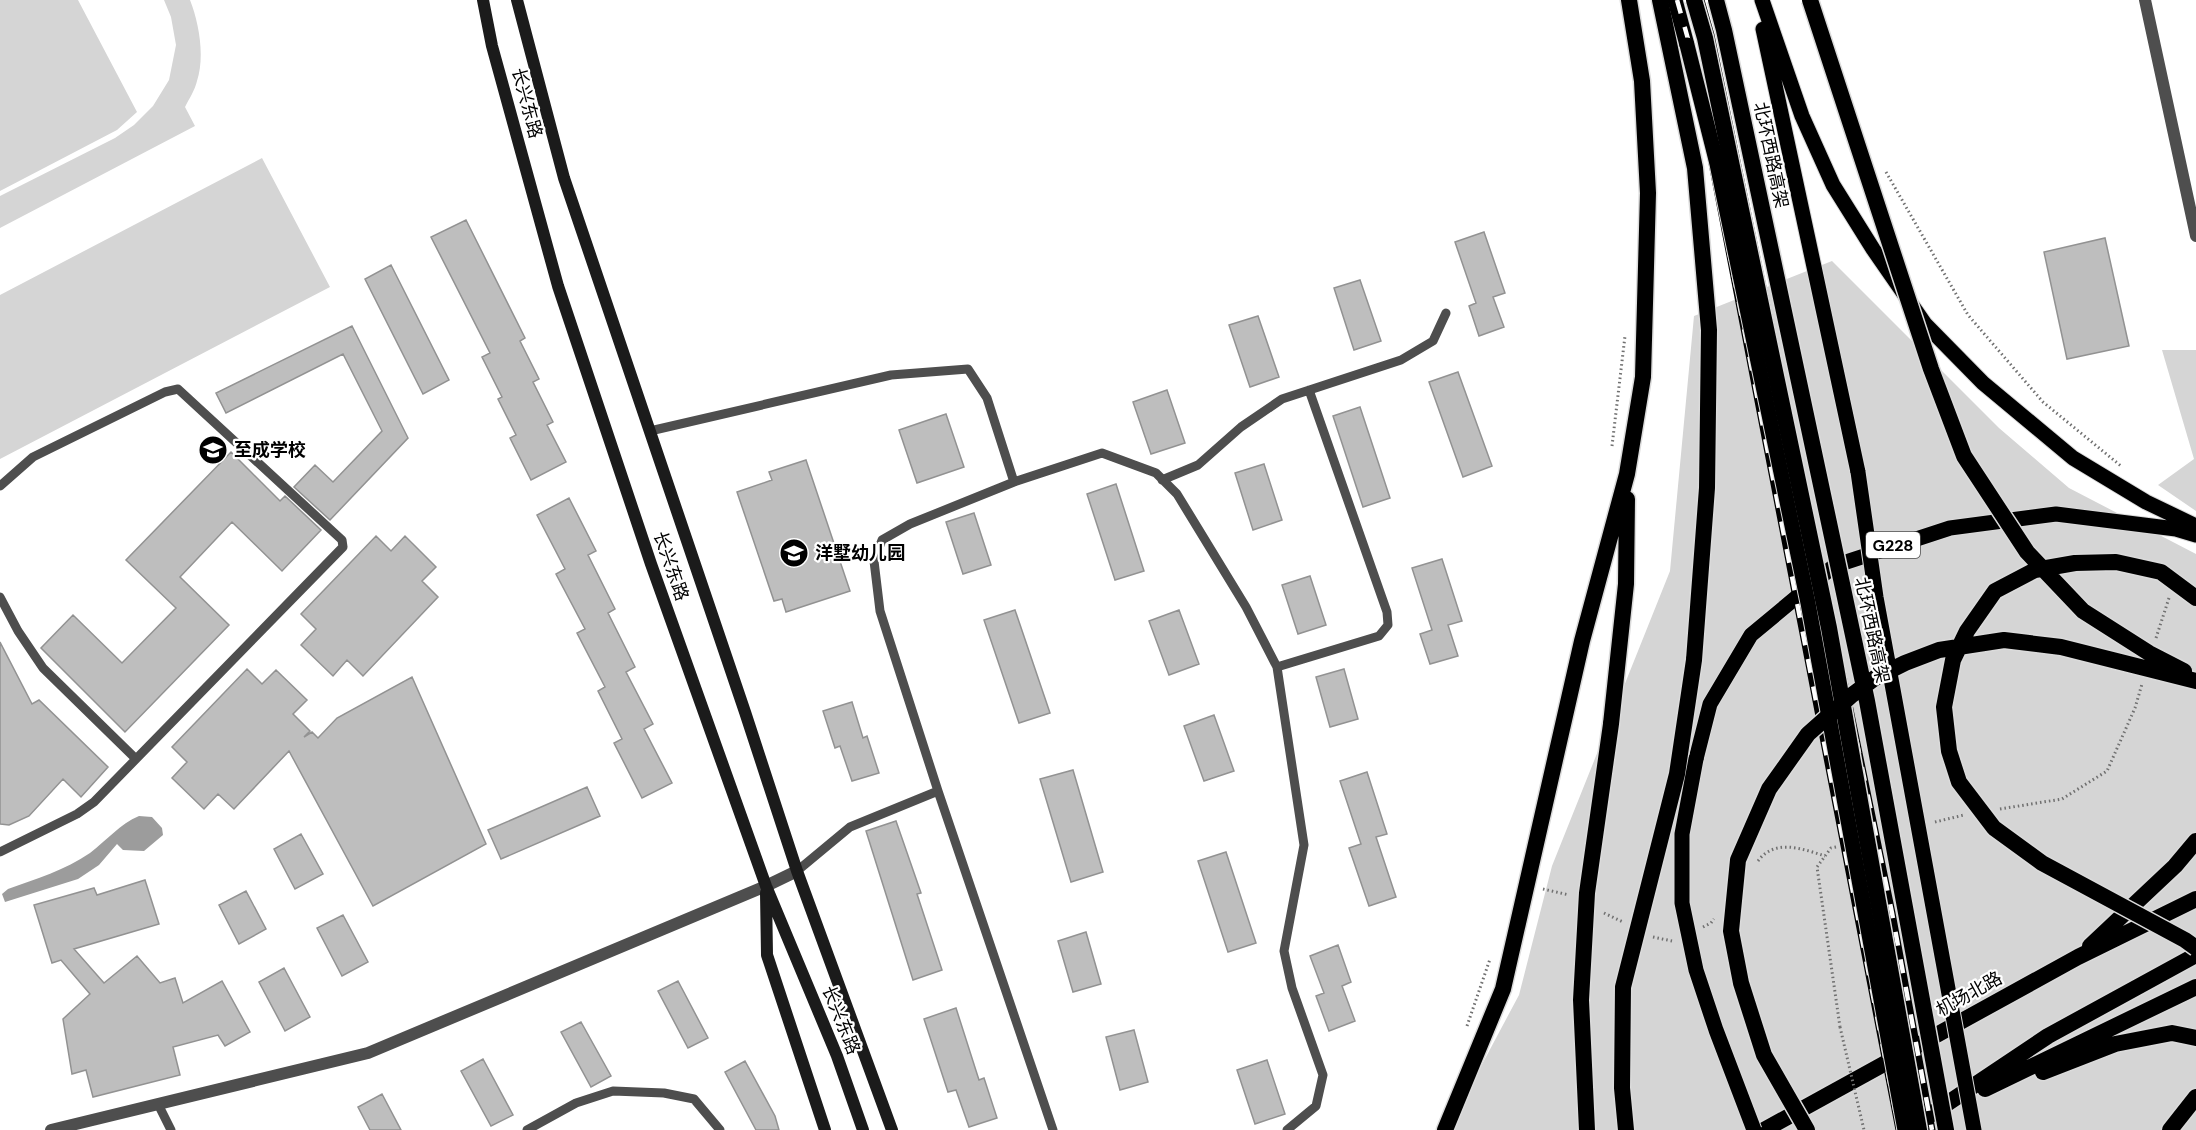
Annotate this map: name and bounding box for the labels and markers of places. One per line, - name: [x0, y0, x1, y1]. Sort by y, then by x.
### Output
- school or university icon: 至成学校: [197, 434, 229, 466]
- place label: 至成学校: [234, 438, 306, 462]
- school or university icon: 洋墅幼儿园: [778, 537, 810, 569]
- place label: 洋墅幼儿园: [815, 541, 905, 565]

